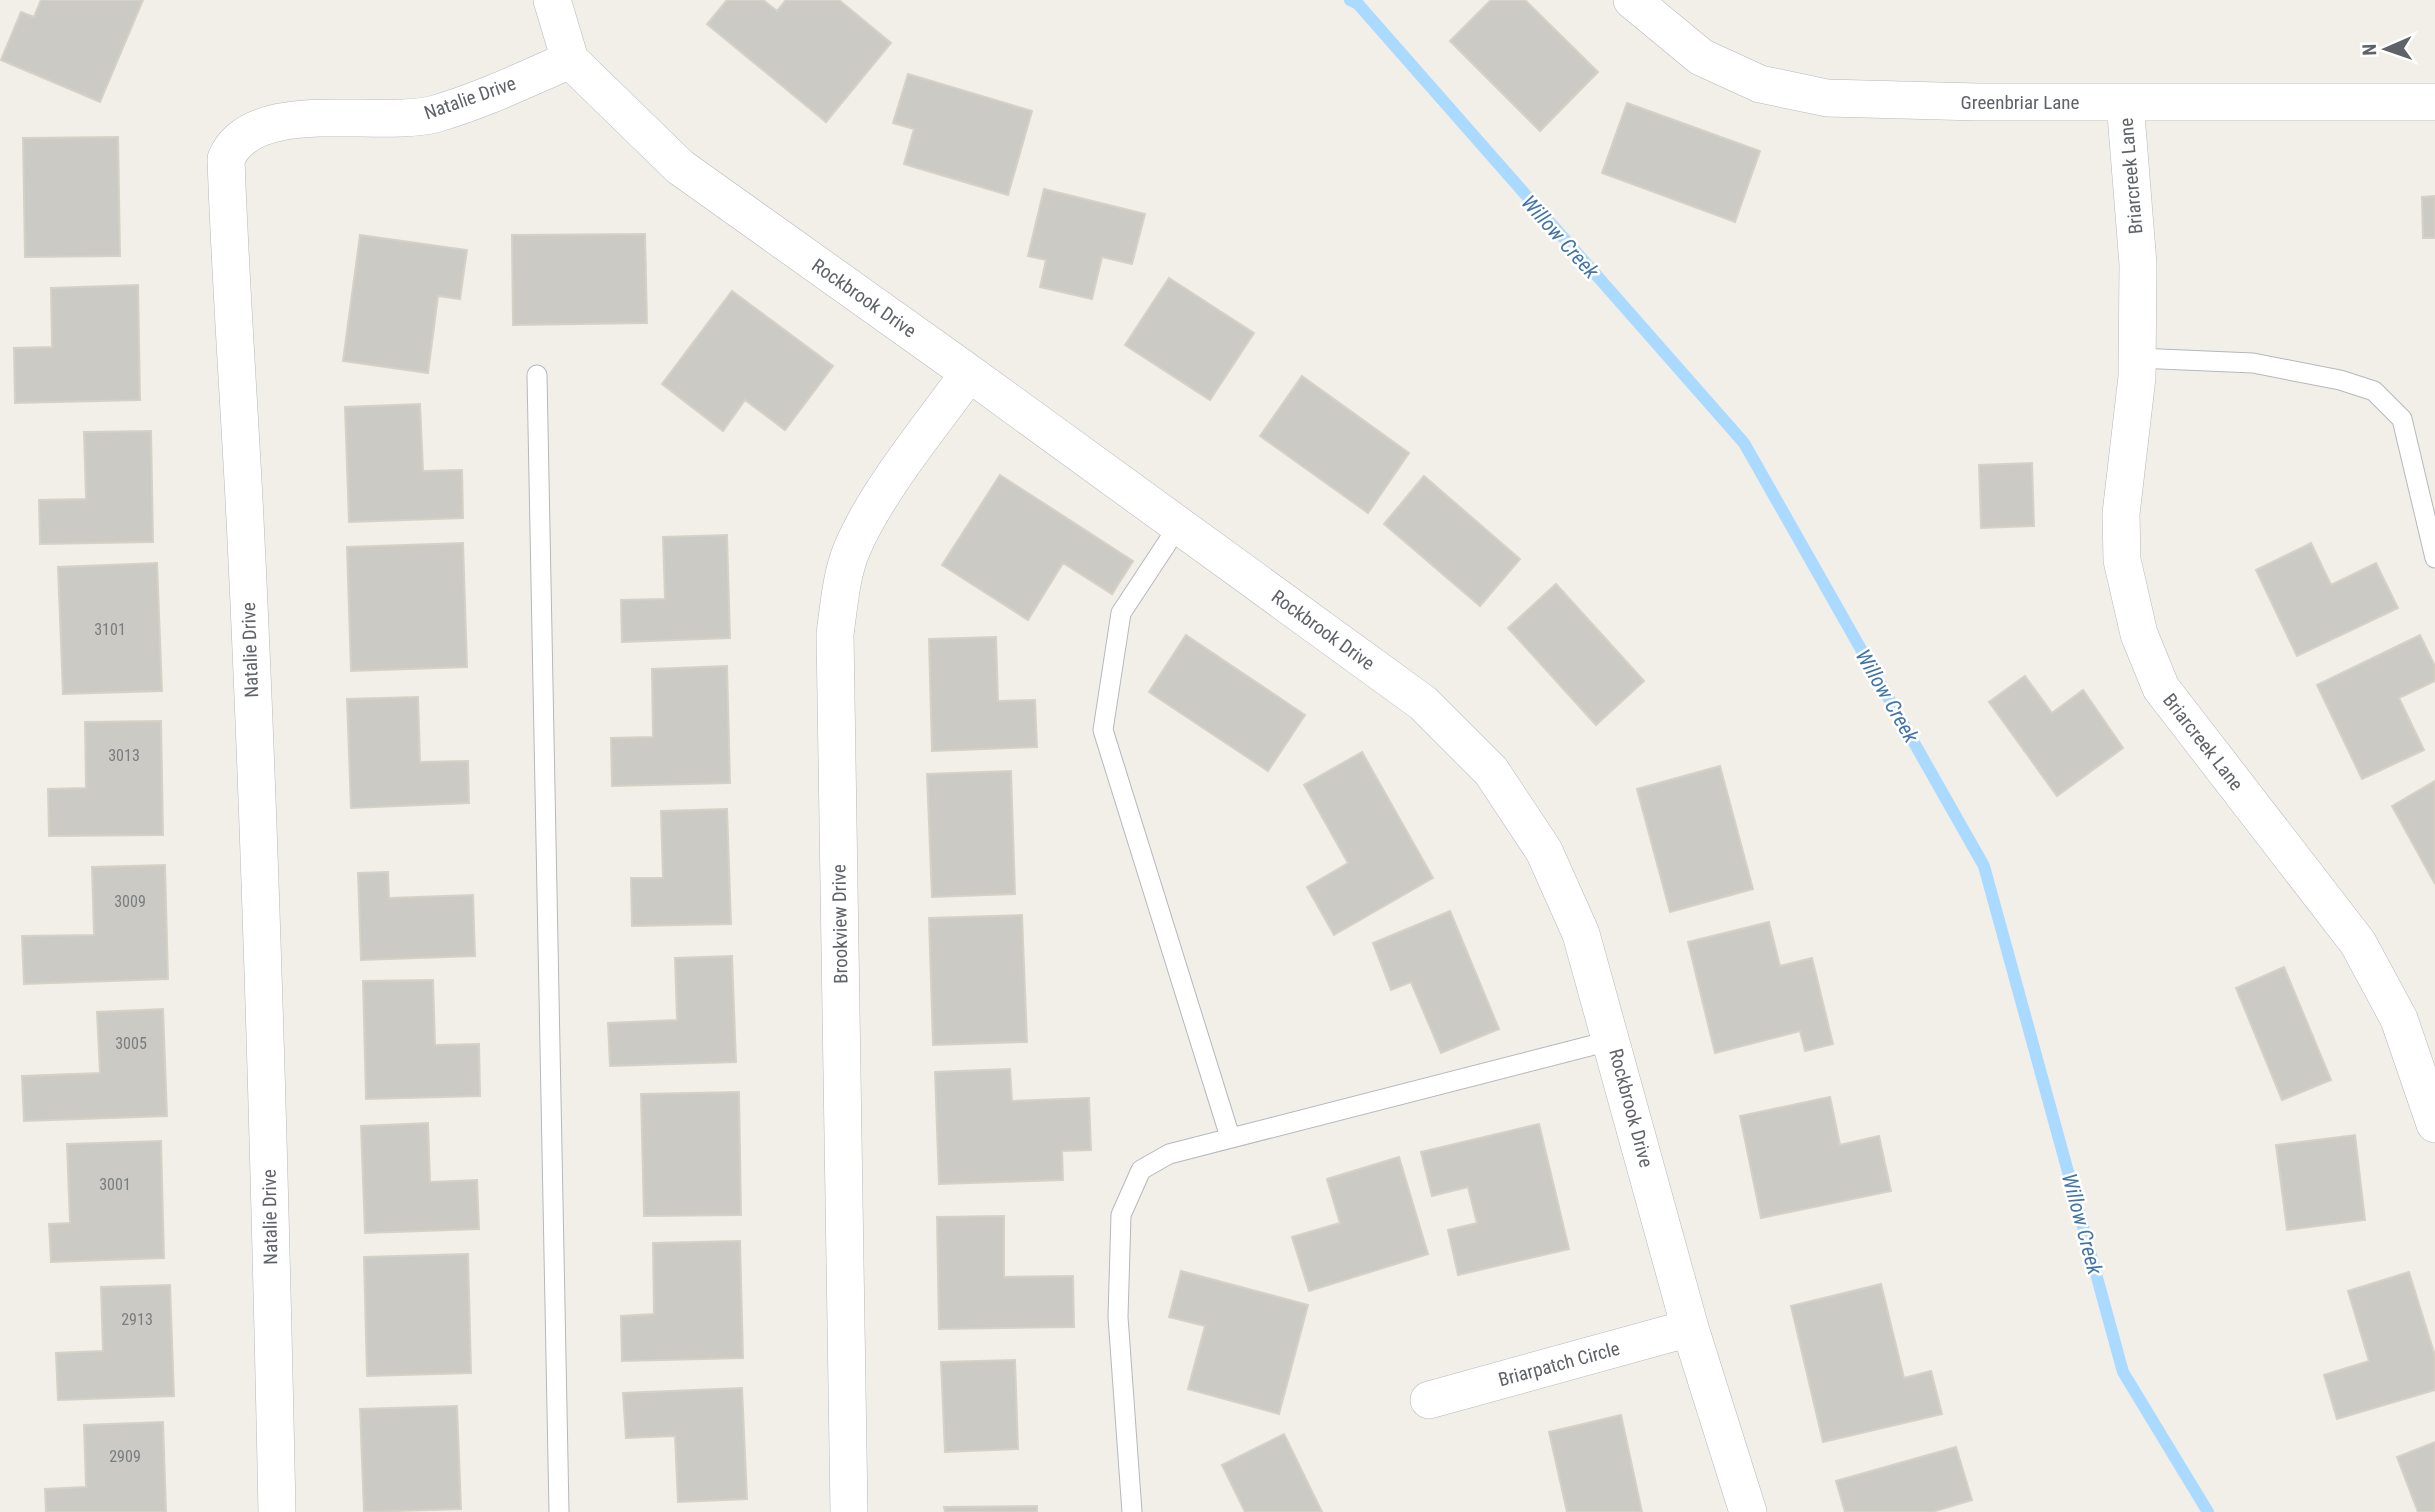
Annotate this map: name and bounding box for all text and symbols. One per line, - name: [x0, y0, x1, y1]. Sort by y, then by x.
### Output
- north arrow: [2351, 14, 2421, 84]
- text: N: [2358, 43, 2381, 56]
- street label: Natalie Drive: [421, 72, 519, 124]
- street label: Greenbriar Lane: [1961, 91, 2080, 114]
- street label: Briarcreek Lane: [2114, 117, 2148, 235]
- water label: Willow Creek: [1516, 190, 1604, 284]
- street label: Rockbrook Drive: [807, 254, 921, 342]
- street label: Rockbrook Drive: [1267, 585, 1379, 675]
- street label: Natalie Drive: [237, 602, 263, 698]
- house number: 3101: [94, 620, 126, 639]
- water label: Willow Creek: [1851, 645, 1924, 748]
- street label: Briarcreek Lane: [2158, 689, 2248, 795]
- house number: 3013: [108, 746, 140, 765]
- street label: Brookview Drive: [827, 864, 853, 984]
- house number: 3009: [114, 892, 146, 911]
- house number: 3005: [115, 1034, 147, 1053]
- street label: Rockbrook Drive: [1604, 1046, 1658, 1170]
- street label: Natalie Drive: [258, 1169, 282, 1265]
- water label: Willow Creek: [2057, 1171, 2107, 1278]
- house number: 3001: [99, 1175, 131, 1194]
- house number: 2913: [121, 1310, 153, 1329]
- street label: Briarpatch Circle: [1496, 1337, 1622, 1391]
- house number: 2909: [109, 1447, 141, 1466]

